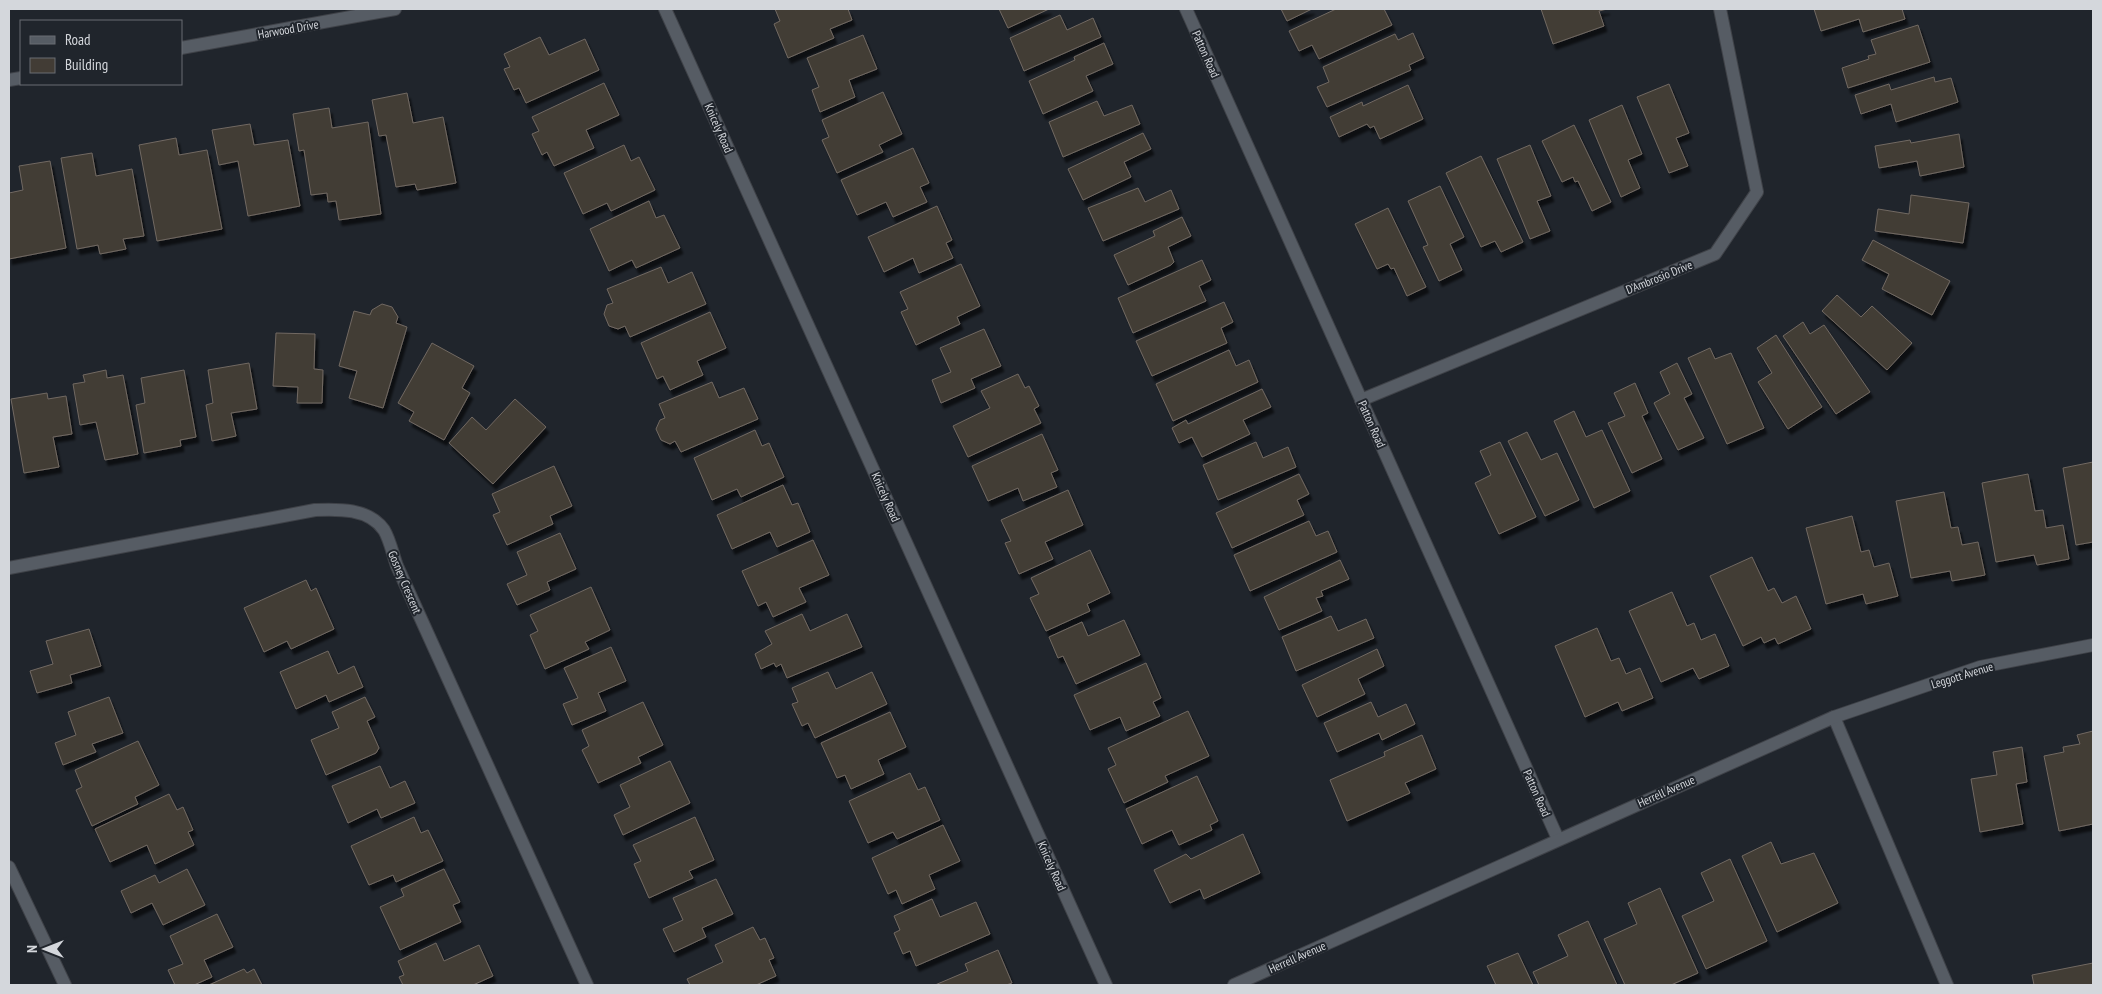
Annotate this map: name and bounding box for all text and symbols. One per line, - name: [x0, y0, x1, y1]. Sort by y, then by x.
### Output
- street label: Harwood Drive: [256, 16, 320, 42]
- legend: [20, 20, 182, 85]
- street label: Patton Road: [1189, 28, 1223, 80]
- text: Road: [65, 30, 91, 49]
- text: Building: [65, 55, 108, 74]
- street label: Knicely Road: [701, 101, 737, 155]
- street label: D'Ambrosio Drive: [1624, 257, 1694, 297]
- street label: Patton Road: [1355, 398, 1389, 450]
- street label: Knicely Road: [868, 470, 904, 524]
- street label: Gosney Crescent: [385, 548, 425, 616]
- street label: Leggott Avenue: [1929, 658, 1995, 692]
- street label: Patton Road: [1520, 767, 1554, 819]
- street label: Herrell Avenue: [1635, 772, 1697, 810]
- street label: Knicely Road: [1034, 839, 1070, 893]
- north arrow: [20, 924, 70, 974]
- street label: Herrell Avenue: [1266, 938, 1328, 976]
- text: N: [23, 945, 41, 953]

